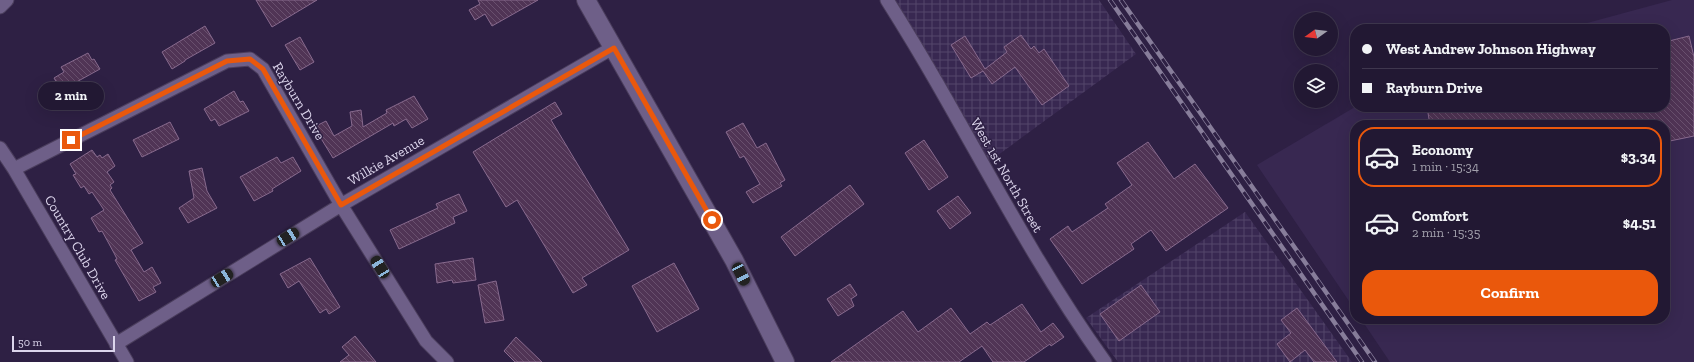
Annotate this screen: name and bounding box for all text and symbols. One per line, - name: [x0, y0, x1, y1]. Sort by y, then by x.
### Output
- north arrow: [1294, 12, 1338, 56]
- map controls: [1294, 12, 1338, 108]
- text: West Andrew Johnson Highway: [1386, 40, 1596, 58]
- street label: Rayburn Drive: [269, 59, 329, 144]
- button: layers: [1294, 64, 1338, 108]
- text: Rayburn Drive: [1386, 79, 1482, 97]
- callout: 2 min: [38, 82, 104, 110]
- text: 2 min: [55, 88, 87, 103]
- street label: West 1st North Street: [967, 115, 1047, 236]
- route end: [62, 131, 80, 149]
- street label: Wilkie Avenue: [345, 132, 428, 189]
- icon: car: [1364, 139, 1400, 175]
- text: Economy: [1412, 141, 1473, 159]
- text: $3.34: [1621, 148, 1656, 166]
- text: 1 min · 15:34: [1412, 159, 1479, 174]
- street label: Country Club Drive: [41, 192, 114, 303]
- icon: car: [1364, 205, 1400, 241]
- text: Comfort: [1412, 207, 1468, 225]
- route start: [703, 211, 721, 229]
- text: $4.51: [1623, 214, 1656, 232]
- text: 2 min · 15:35: [1412, 225, 1480, 240]
- car: [275, 226, 301, 248]
- car: [369, 254, 391, 280]
- car: [730, 261, 752, 287]
- car: [209, 267, 235, 289]
- button: Confirm: [1362, 270, 1658, 316]
- scale bar: [12, 334, 115, 353]
- text: 50 m: [18, 336, 42, 349]

